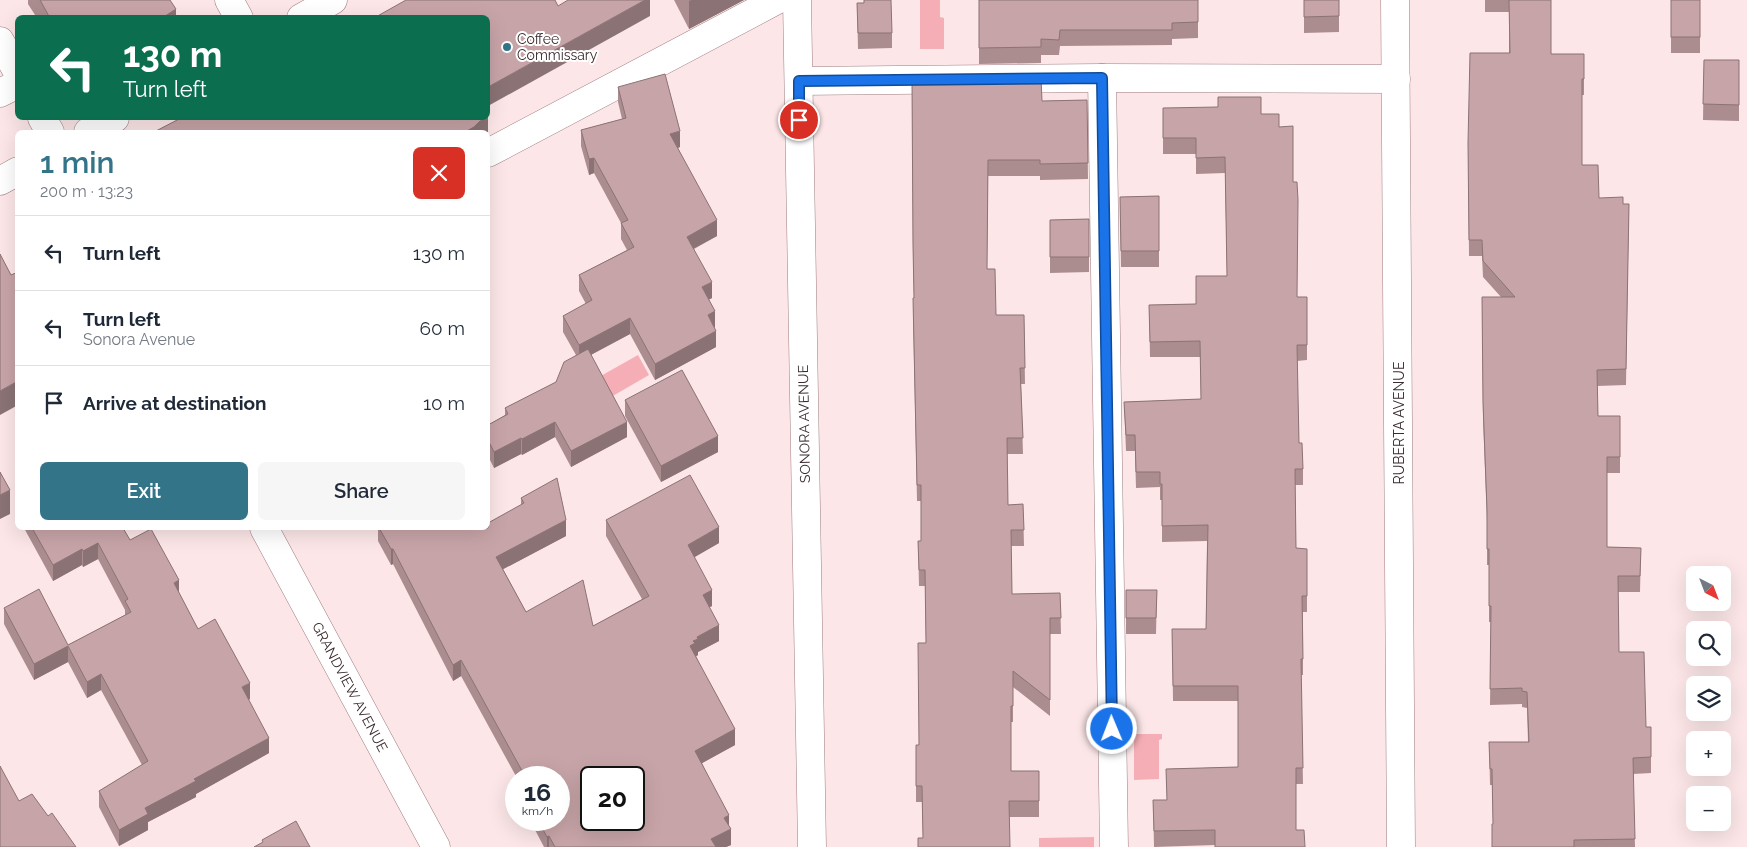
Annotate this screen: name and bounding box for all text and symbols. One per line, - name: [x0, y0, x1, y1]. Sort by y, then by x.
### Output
- place label: Coffee Commissary: [517, 31, 598, 63]
- text: 130 m: [123, 34, 222, 75]
- icon: left: [40, 35, 105, 100]
- marker: Coffee Commissary: [501, 41, 513, 53]
- text: Turn left: [123, 76, 207, 102]
- pin: [778, 99, 820, 141]
- icon: arrive: [785, 106, 813, 134]
- text: 1 min: [40, 145, 115, 180]
- button: close: [413, 147, 465, 199]
- text: 200 m · 13:23: [40, 182, 133, 201]
- icon: left: [40, 239, 68, 267]
- text: Turn left: [83, 242, 160, 264]
- text: 130 m: [413, 242, 465, 264]
- text: Turn left: [83, 308, 160, 330]
- icon: left: [40, 314, 68, 342]
- text: 60 m: [420, 317, 465, 339]
- text: Sonora Avenue: [83, 330, 195, 349]
- street label: RUBERTA AVENUE: [1391, 362, 1407, 484]
- street label: SONORA AVENUE: [795, 365, 813, 483]
- icon: arrive: [40, 389, 68, 417]
- text: Arrive at destination: [83, 392, 267, 414]
- text: 10 m: [423, 392, 465, 414]
- button: Exit: [40, 462, 248, 520]
- button: Share: [258, 462, 465, 520]
- north arrow: [1686, 566, 1731, 611]
- map controls: [1686, 566, 1731, 831]
- street label: GRANDVIEW AVENUE: [309, 619, 391, 755]
- button: search: [1686, 621, 1731, 666]
- button: layers: [1686, 676, 1731, 721]
- position arrow: [1085, 702, 1137, 754]
- button: +: [1686, 731, 1731, 776]
- speed limit sign: 20: [580, 766, 645, 831]
- text: 16: [524, 777, 551, 807]
- button: −: [1686, 786, 1731, 831]
- text: km/h: [522, 804, 553, 818]

